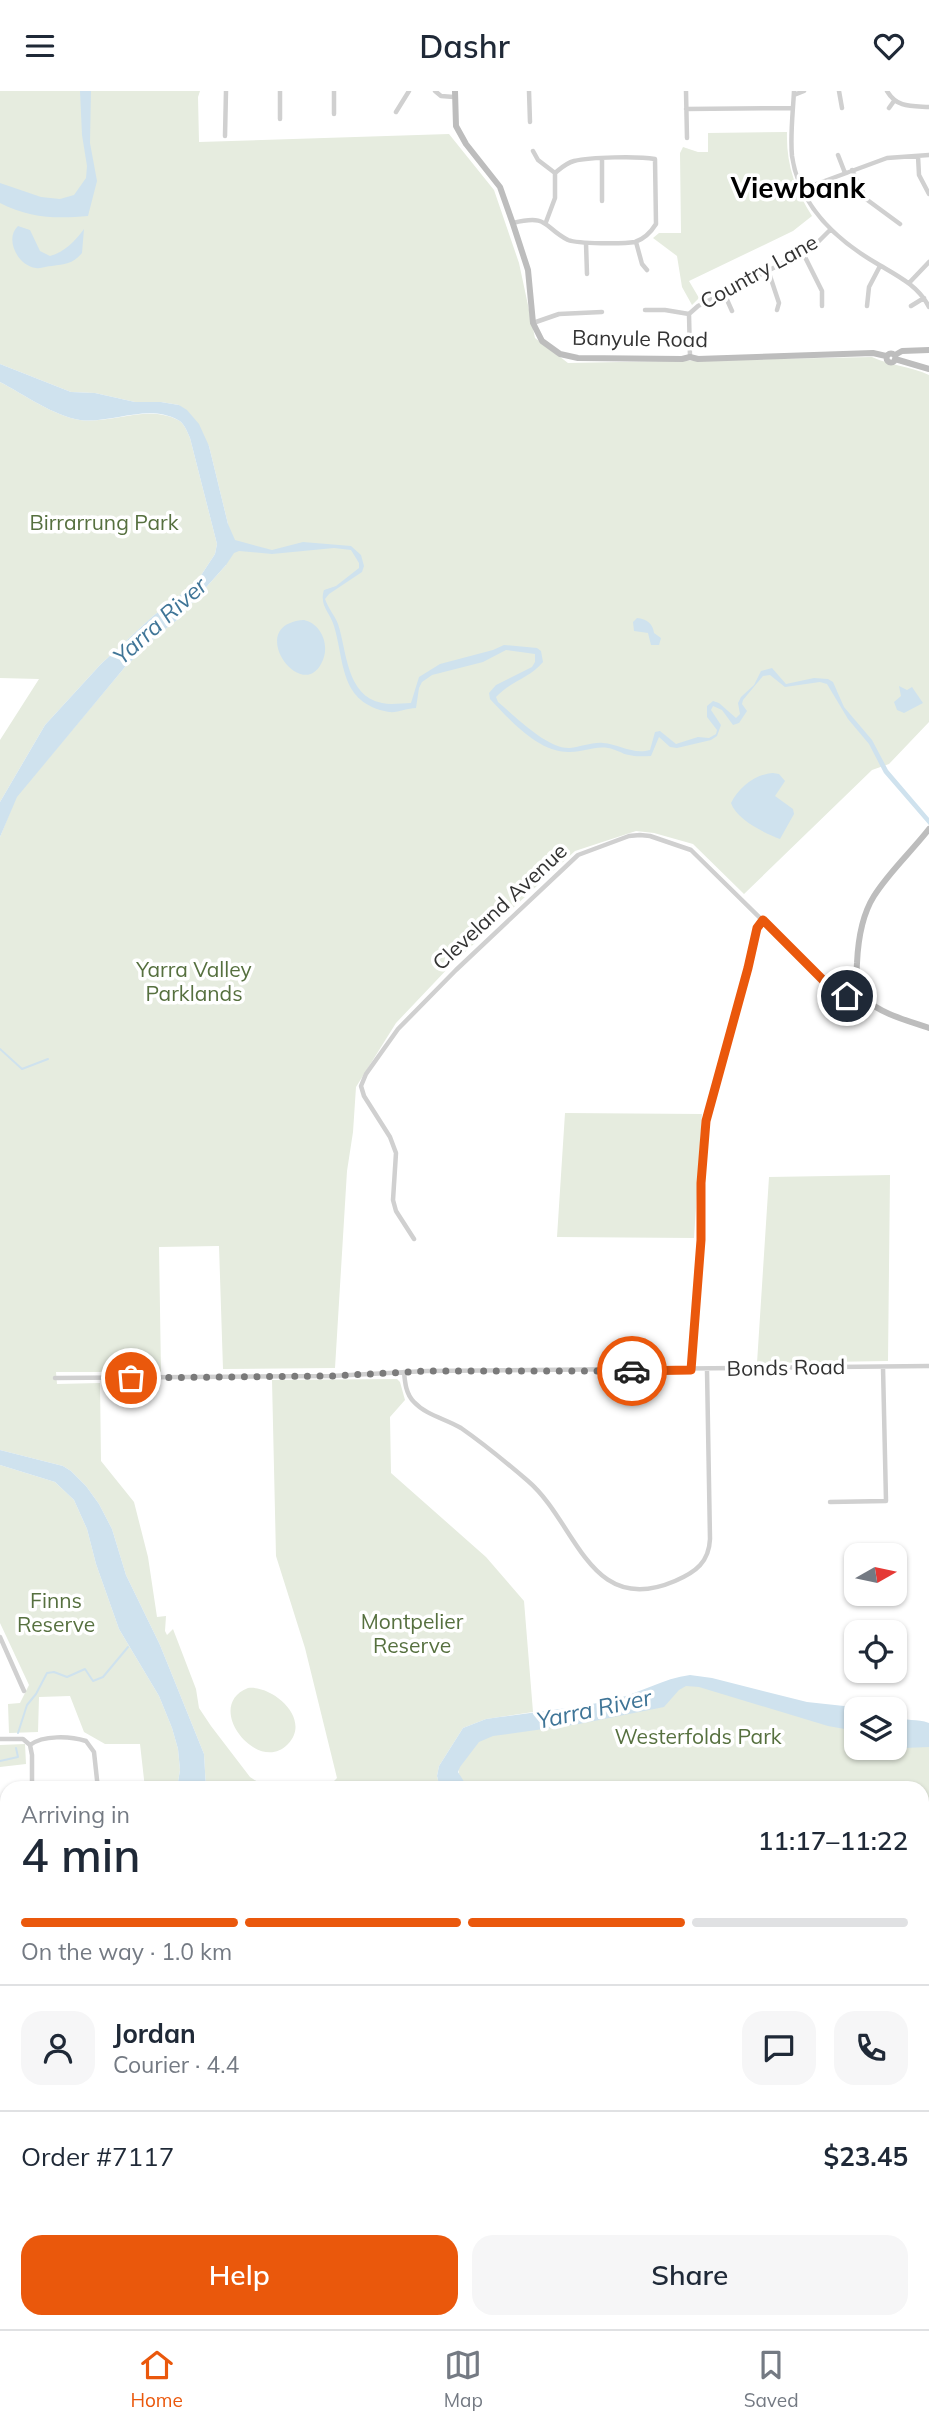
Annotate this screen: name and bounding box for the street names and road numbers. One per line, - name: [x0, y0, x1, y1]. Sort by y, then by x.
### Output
- street label: Country Lane: [695, 228, 822, 314]
- street label: Banyule Road: [572, 324, 708, 352]
- street label: Cleveland Avenue: [427, 837, 572, 975]
- street label: Bonds Road: [726, 1353, 845, 1381]

